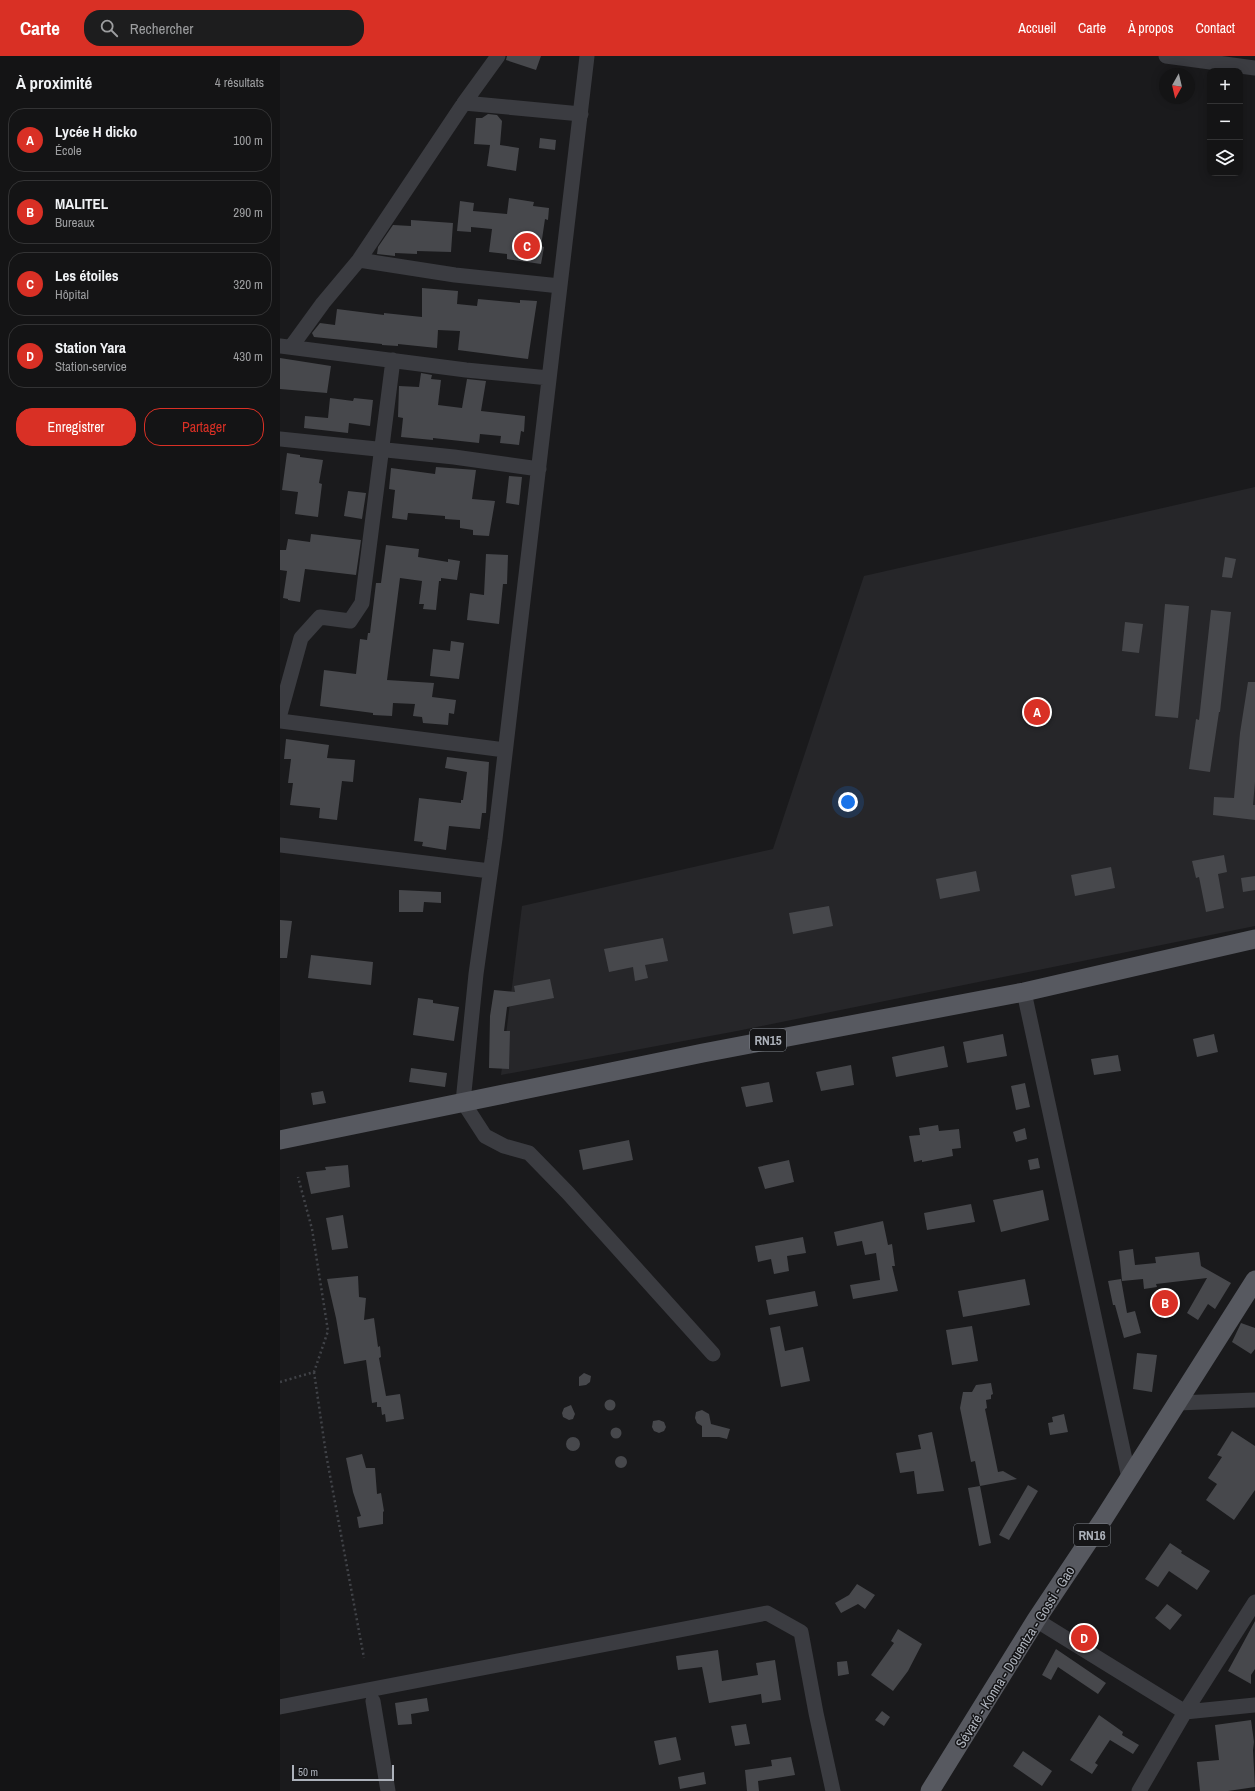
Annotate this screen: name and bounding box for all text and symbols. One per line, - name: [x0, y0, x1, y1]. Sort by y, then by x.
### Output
- search box: [84, 10, 364, 46]
- text: Carte: [20, 15, 60, 41]
- icon: search: [98, 17, 120, 39]
- text: Rechercher: [130, 18, 193, 39]
- text: Accueil: [1018, 19, 1056, 37]
- text: Carte: [1078, 19, 1106, 37]
- text: À propos: [1128, 19, 1173, 37]
- text: Contact: [1195, 19, 1235, 37]
- north arrow: [1159, 68, 1195, 104]
- map controls: [1207, 68, 1243, 176]
- button: +: [1207, 68, 1243, 104]
- text: À proximité: [16, 71, 92, 94]
- text: 4 résultats: [215, 74, 264, 91]
- button: −: [1207, 104, 1243, 140]
- text: Lycée H dicko: [55, 121, 137, 142]
- text: A: [26, 132, 34, 149]
- text: 100 m: [233, 132, 263, 149]
- button: layers: [1207, 140, 1243, 176]
- text: École: [55, 142, 82, 159]
- text: MALITEL: [55, 193, 108, 214]
- text: B: [26, 204, 34, 221]
- text: 290 m: [233, 204, 263, 221]
- text: Bureaux: [55, 214, 95, 231]
- pin: C: [514, 231, 540, 261]
- text: Les étoiles: [55, 265, 119, 286]
- text: C: [26, 276, 34, 293]
- text: 320 m: [233, 276, 263, 293]
- text: Hôpital: [55, 286, 89, 303]
- text: Station Yara: [55, 337, 126, 358]
- text: D: [26, 348, 34, 365]
- text: 430 m: [233, 348, 263, 365]
- text: Station-service: [55, 358, 127, 375]
- button: Enregistrer: [16, 408, 136, 446]
- button: Partager: [144, 408, 264, 446]
- pin: A: [1024, 697, 1050, 727]
- your location: [838, 792, 858, 812]
- road number: RN15: [750, 1029, 786, 1051]
- pin: B: [1152, 1288, 1178, 1318]
- road number: RN16: [1074, 1524, 1110, 1546]
- street label: Sévaré - Konna - Douentza - Gossi - Gao: [951, 1563, 1079, 1751]
- pin: D: [1071, 1623, 1097, 1653]
- scale bar: [292, 1763, 394, 1782]
- text: 50 m: [298, 1765, 318, 1779]

